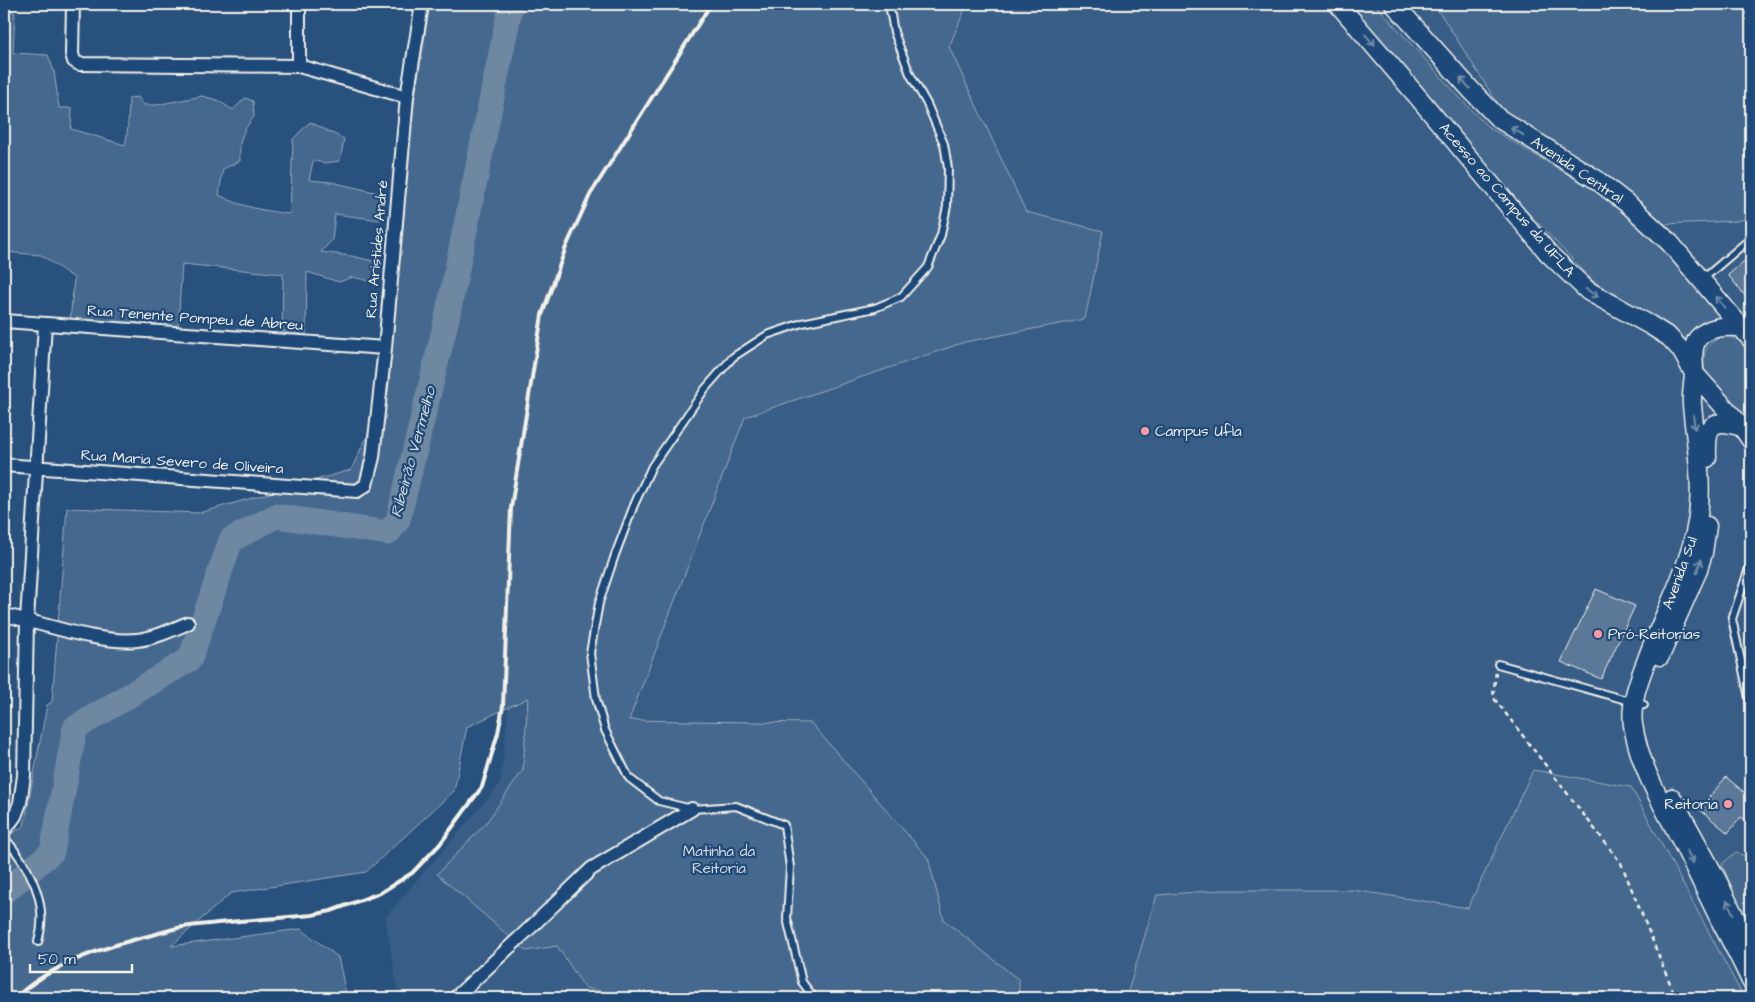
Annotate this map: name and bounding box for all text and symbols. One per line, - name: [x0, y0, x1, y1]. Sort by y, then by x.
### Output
- one-way arrow: [1364, 34, 1375, 47]
- one-way arrow: [1459, 77, 1470, 90]
- street label: Acesso ao Campus da UFLA: [1434, 118, 1580, 282]
- one-way arrow: [1511, 125, 1525, 135]
- street label: Avenida Central: [1527, 131, 1627, 209]
- street label: Rua Aristides André: [361, 179, 393, 319]
- one-way arrow: [1585, 288, 1599, 299]
- one-way arrow: [1714, 296, 1725, 309]
- street label: Rua Tenente Pompeu de Abreu: [86, 300, 304, 336]
- water label: Ribeirão Vermelho: [385, 383, 441, 520]
- one-way arrow: [1689, 413, 1699, 429]
- place label: Campus Ufla: [1155, 421, 1242, 442]
- marker: Campus Ufla: [1139, 425, 1151, 437]
- street label: Rua Maria Severo de Oliveira: [80, 444, 284, 480]
- street label: Avenida Sul: [1657, 534, 1703, 612]
- one-way arrow: [1695, 558, 1704, 574]
- place label: Pró-Reitorias: [1608, 624, 1701, 645]
- marker: Pró-Reitorias: [1592, 628, 1604, 640]
- place label: Reitoria: [1664, 794, 1718, 815]
- marker: Reitoria: [1722, 798, 1734, 810]
- park label: Matinha da Reitoria: [683, 841, 755, 879]
- one-way arrow: [1685, 850, 1695, 865]
- one-way arrow: [1725, 900, 1734, 915]
- scale bar: [30, 942, 132, 974]
- text: 50 m: [38, 949, 76, 970]

